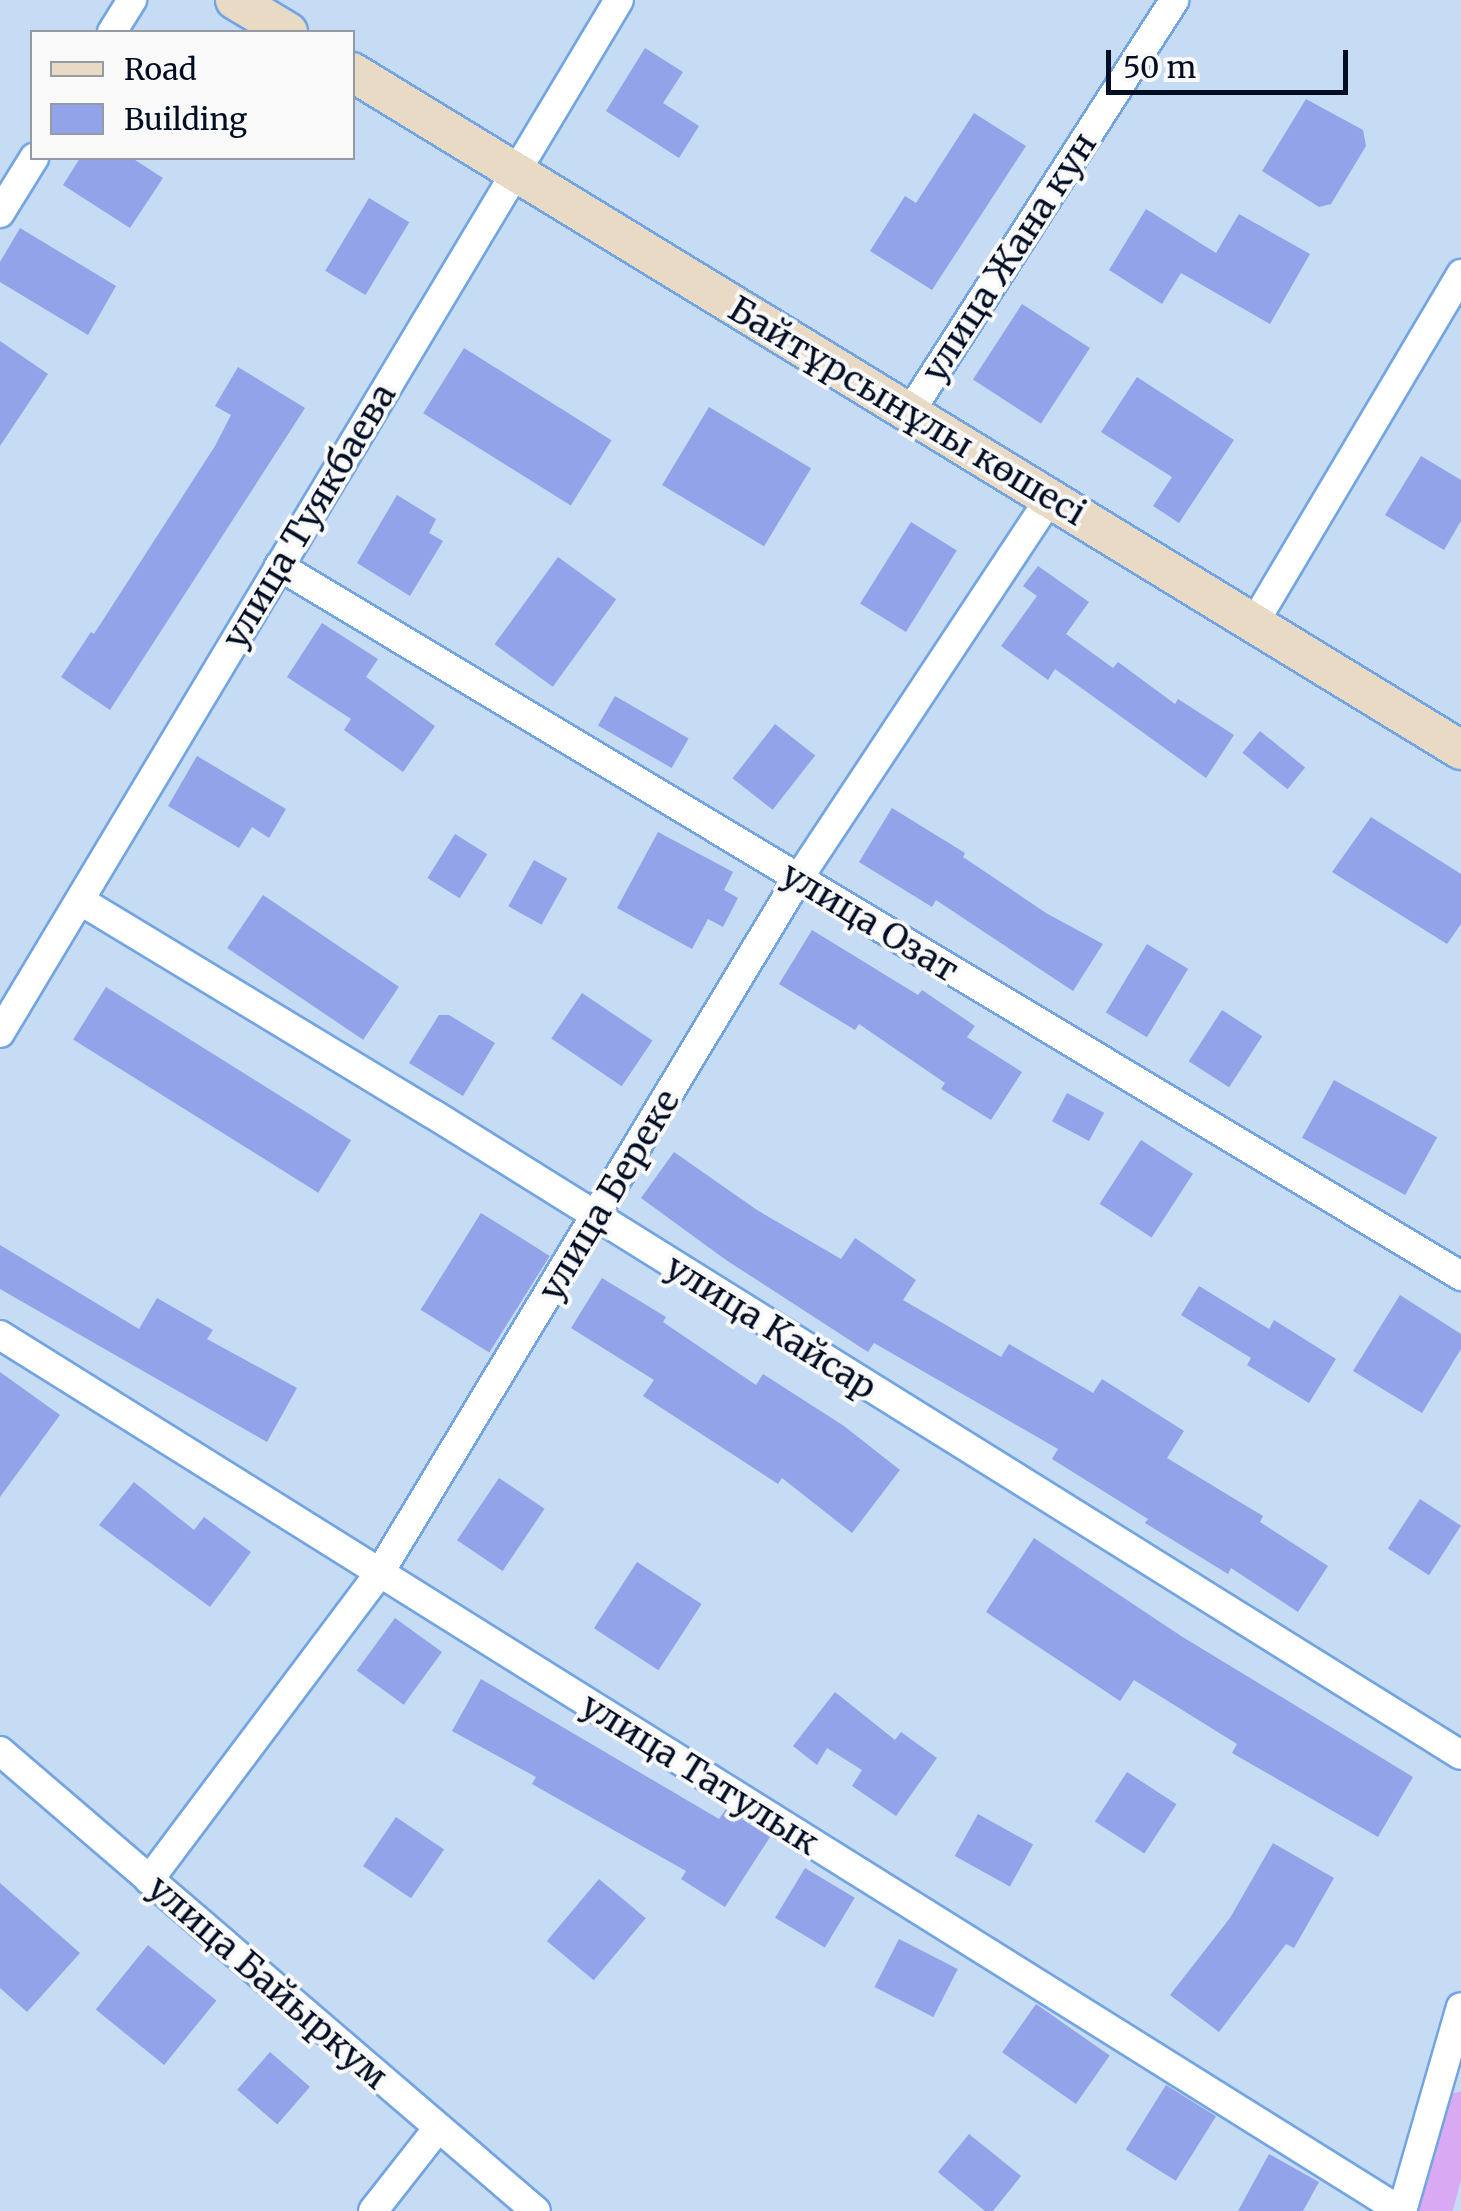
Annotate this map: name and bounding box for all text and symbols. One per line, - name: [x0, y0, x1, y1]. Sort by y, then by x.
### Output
- legend: [30, 30, 355, 160]
- scale bar: [1111, 30, 1354, 92]
- text: 50 m: [1123, 48, 1196, 86]
- text: Road: [124, 50, 197, 88]
- text: Building: [124, 100, 247, 138]
- street label: улица Жана кун: [913, 125, 1105, 389]
- street label: Байтұрсынұлы көшесі: [721, 288, 1093, 534]
- street label: улица Туякбаева: [213, 376, 405, 656]
- street label: улица Озат: [774, 853, 966, 991]
- street label: улица Береке: [530, 1082, 688, 1308]
- street label: улица Кайсар: [658, 1246, 884, 1408]
- street label: улица Татулык: [574, 1684, 826, 1864]
- street label: улица Байыркум: [139, 1866, 397, 2098]

